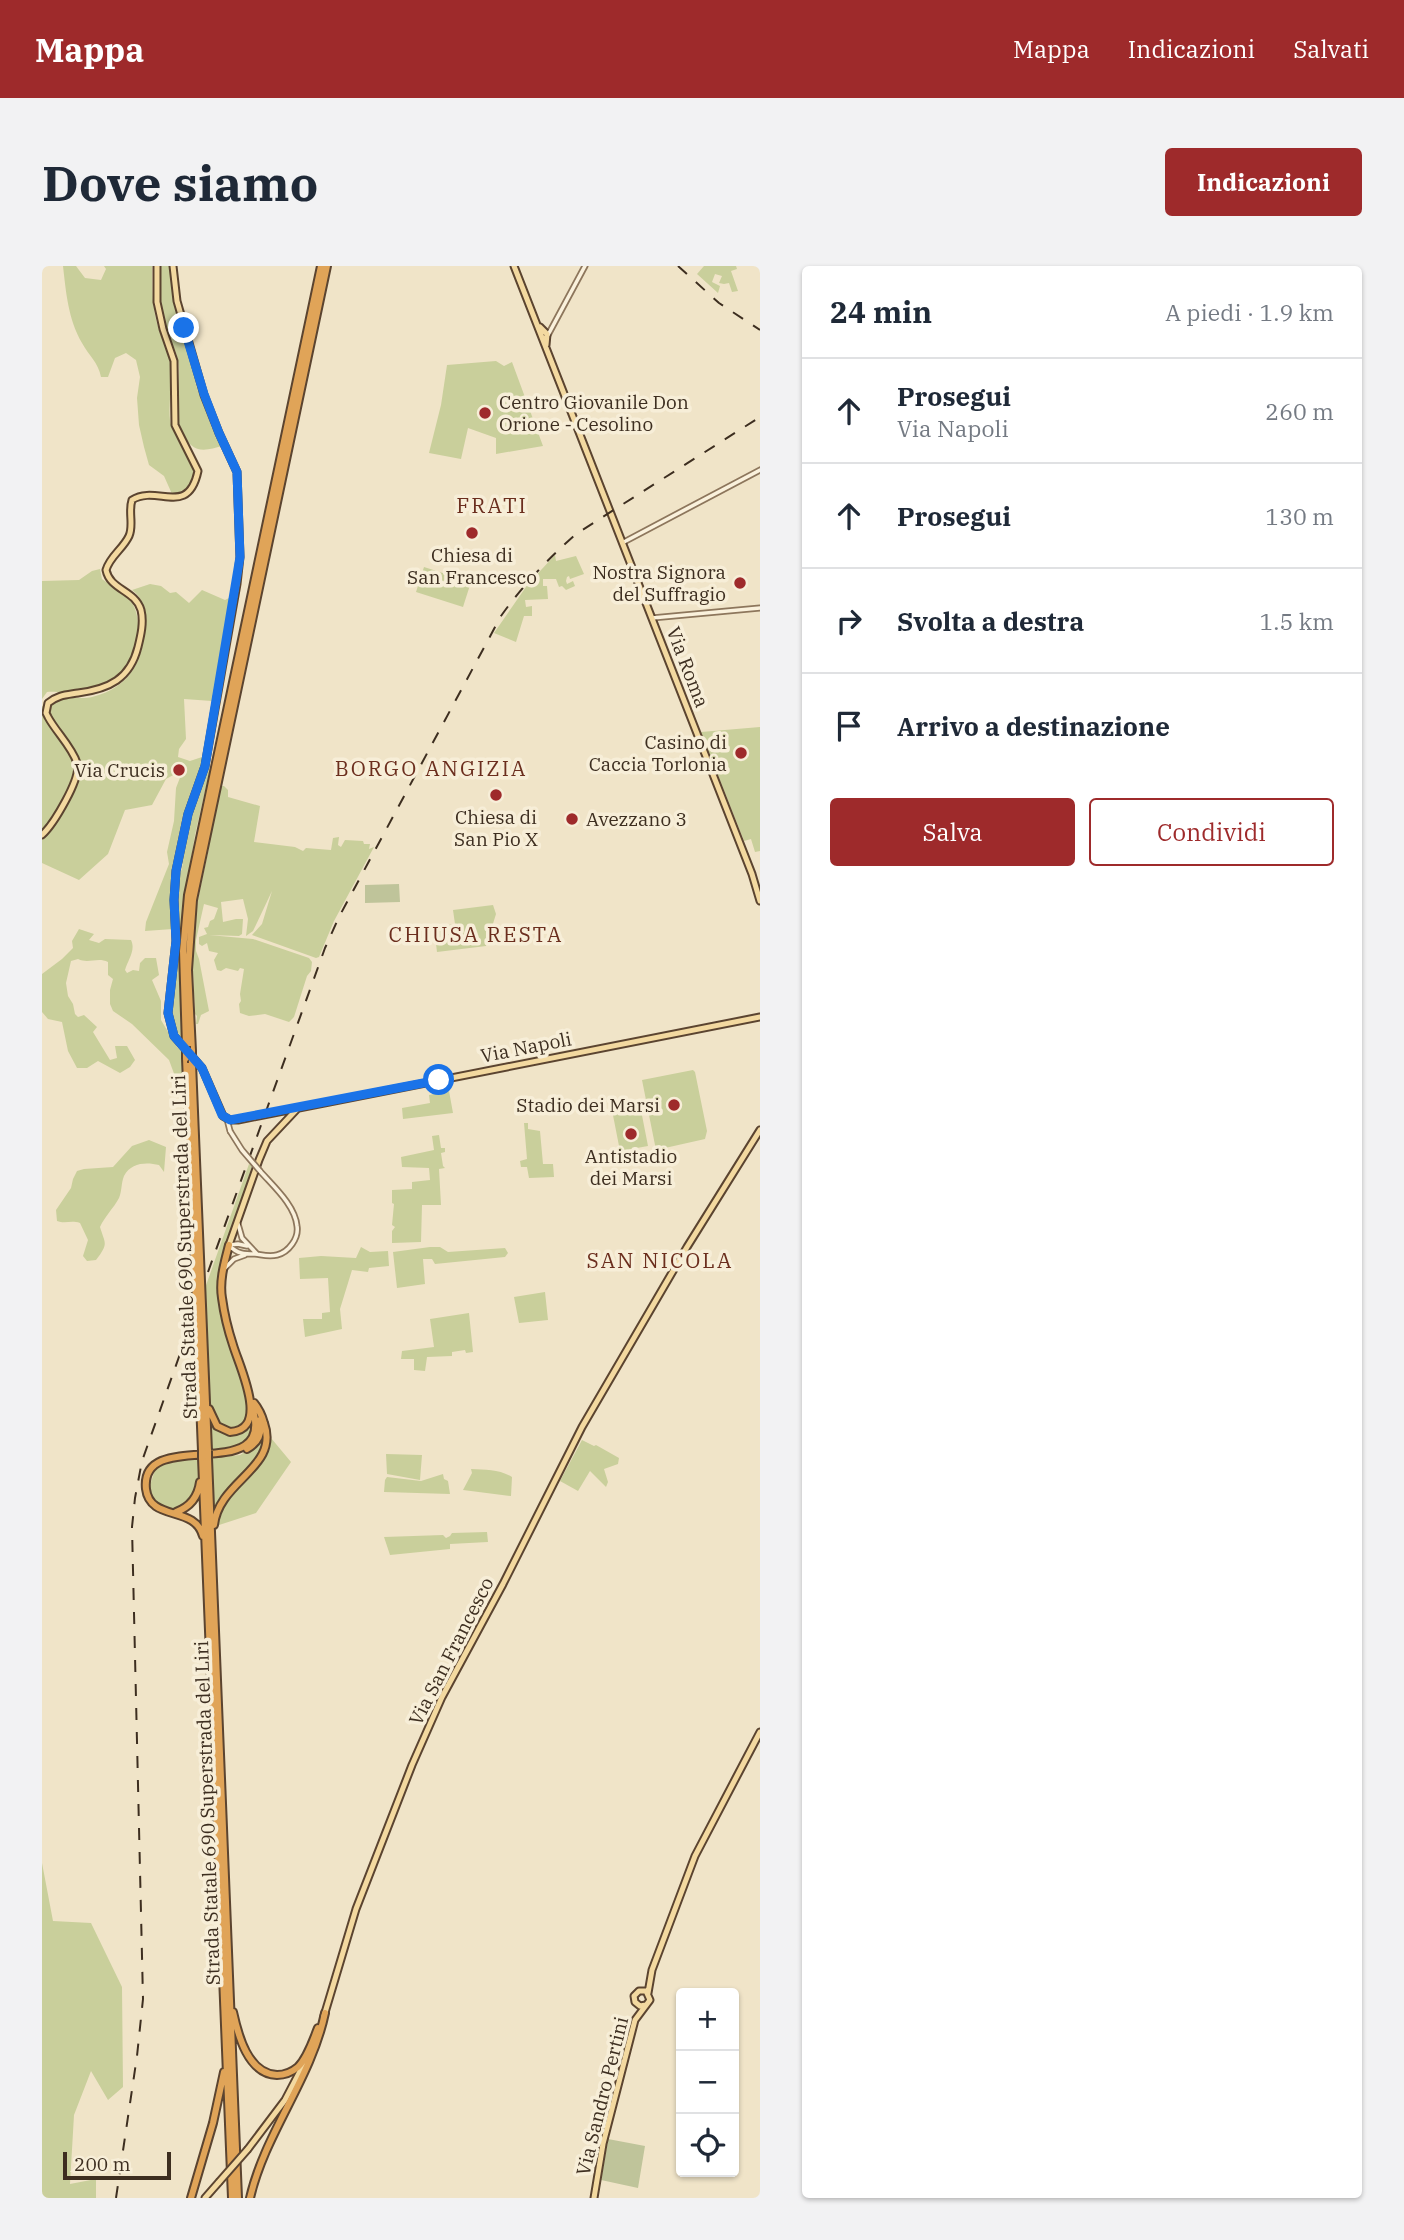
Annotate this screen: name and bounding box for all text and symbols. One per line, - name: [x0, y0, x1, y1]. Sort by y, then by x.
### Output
- text: Mappa: [35, 28, 144, 71]
- text: Mappa: [1013, 33, 1090, 65]
- text: Indicazioni: [1128, 33, 1255, 65]
- text: Salvati: [1293, 33, 1369, 65]
- button: Indicazioni: [1165, 148, 1362, 216]
- text: Dove siamo: [42, 151, 318, 214]
- text: 24 min: [830, 292, 932, 331]
- text: A piedi · 1.9 km: [1165, 297, 1334, 327]
- route end: [168, 312, 199, 343]
- text: Prosegui: [897, 379, 1011, 413]
- place label: Centro Giovanile Don Orione - Cesolino: [499, 390, 689, 436]
- icon: ahead: [830, 392, 868, 430]
- text: 260 m: [1265, 396, 1334, 426]
- marker: Centro Giovanile Don Orione - Cesolino: [477, 405, 493, 421]
- text: Via Napoli: [897, 413, 1009, 443]
- district label: FRATI: [456, 491, 528, 519]
- icon: ahead: [830, 497, 868, 535]
- text: Prosegui: [897, 499, 1011, 533]
- text: 130 m: [1265, 501, 1334, 531]
- marker: Chiesa di San Francesco: [464, 525, 480, 541]
- place label: Chiesa di San Francesco: [407, 543, 537, 589]
- place label: Nostra Signora del Suffragio: [592, 560, 726, 606]
- marker: Nostra Signora del Suffragio: [732, 575, 748, 591]
- icon: right: [830, 602, 868, 640]
- text: Svolta a destra: [897, 604, 1084, 638]
- text: 1.5 km: [1260, 606, 1334, 636]
- street label: Via Roma: [662, 623, 714, 711]
- icon: arrive: [830, 707, 868, 745]
- text: Arrivo a destinazione: [897, 709, 1170, 743]
- place label: Casino di Caccia Torlonia: [589, 730, 727, 776]
- marker: Casino di Caccia Torlonia: [733, 745, 749, 761]
- district label: BORGO ANGIZIA: [335, 754, 527, 782]
- place label: Via Crucis: [74, 758, 165, 782]
- marker: Via Crucis: [171, 762, 187, 778]
- marker: Chiesa di San Pio X: [488, 787, 504, 803]
- button: Salva: [830, 798, 1075, 866]
- button: Condividi: [1089, 798, 1334, 866]
- place label: Chiesa di San Pio X: [454, 805, 538, 851]
- place label: Avezzano 3: [586, 807, 687, 831]
- marker: Avezzano 3: [564, 811, 580, 827]
- district label: CHIUSA RESTA: [389, 920, 563, 948]
- street label: Via Napoli: [478, 1026, 574, 1068]
- route start: [423, 1064, 454, 1095]
- street label: Strada Statale 690 Superstrada del Liri: [166, 1074, 202, 1420]
- place label: Stadio dei Marsi: [516, 1093, 660, 1117]
- marker: Stadio dei Marsi: [666, 1097, 682, 1113]
- marker: Antistadio dei Marsi: [623, 1126, 639, 1142]
- place label: Antistadio dei Marsi: [585, 1144, 677, 1190]
- district label: SAN NICOLA: [587, 1246, 733, 1274]
- street label: Via San Francesco: [403, 1573, 499, 1729]
- street label: Strada Statale 690 Superstrada del Liri: [189, 1640, 225, 1986]
- map controls: [676, 1988, 739, 2177]
- button: +: [676, 1988, 739, 2051]
- street label: Via Sandro Pertini: [571, 2014, 633, 2178]
- button: −: [676, 2051, 739, 2114]
- button: locate: [676, 2114, 739, 2177]
- scale bar: [63, 2149, 172, 2181]
- text: 200 m: [74, 2152, 131, 2176]

